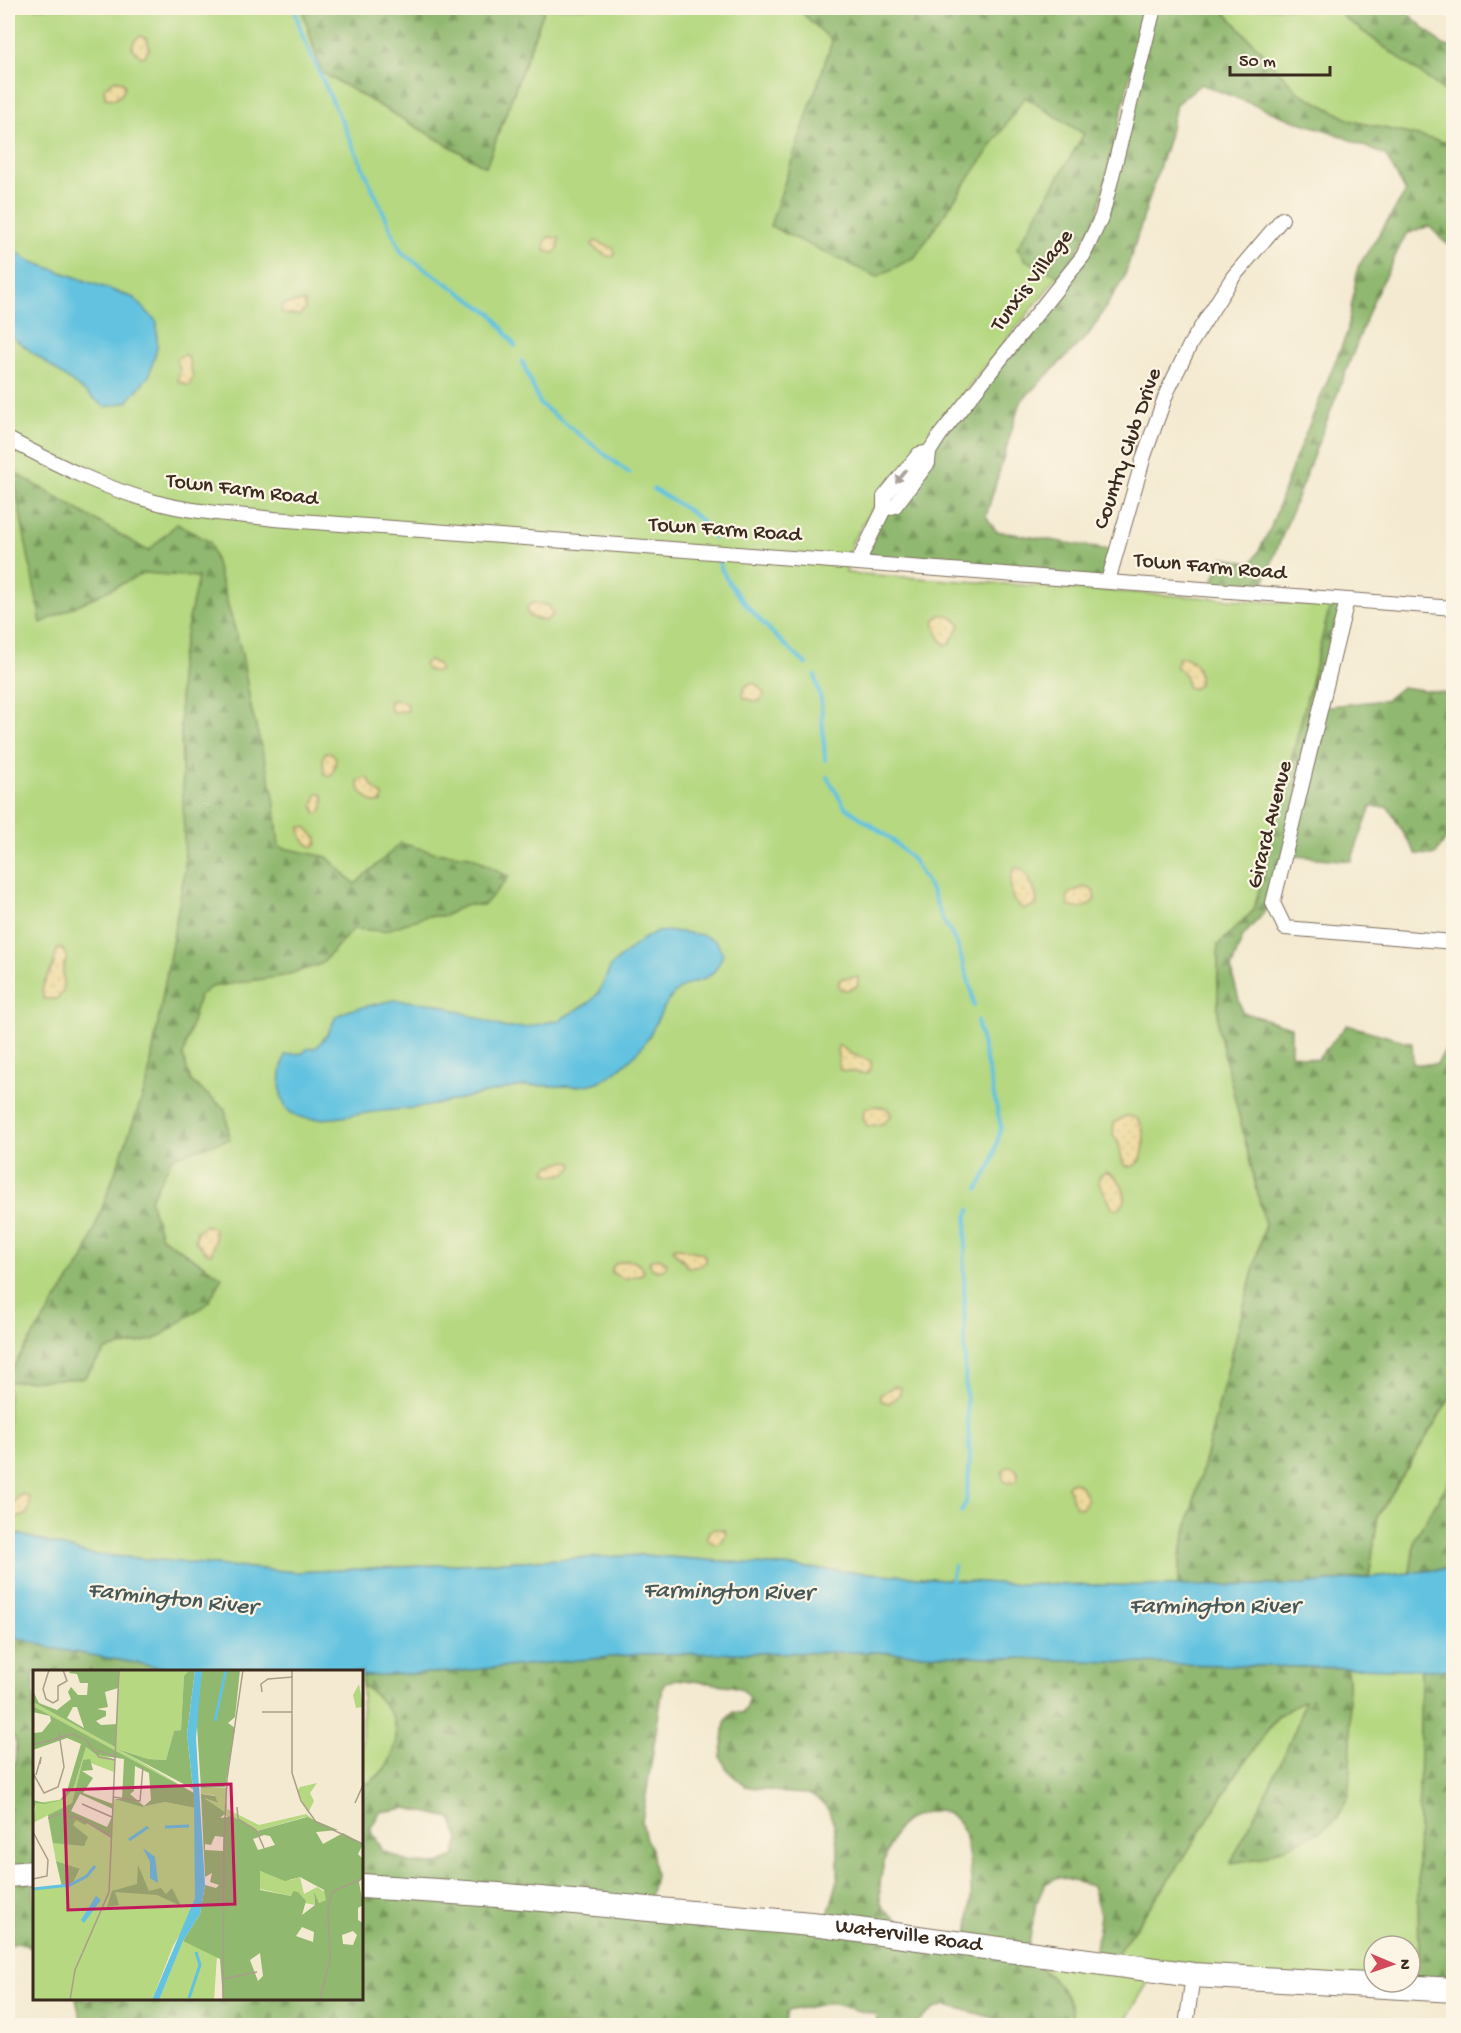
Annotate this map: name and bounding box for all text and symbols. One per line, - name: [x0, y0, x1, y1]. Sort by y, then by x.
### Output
- scale bar: [1230, 39, 1330, 77]
- text: 50 m: [1239, 52, 1276, 73]
- street label: Tunxis Village: [985, 224, 1080, 339]
- street label: Country Club Drive: [1089, 364, 1169, 533]
- one-way arrow: [894, 468, 907, 484]
- street label: Town Farm Road: [163, 469, 321, 513]
- street label: Town Farm Road: [646, 513, 804, 549]
- street label: Town Farm Road: [1131, 548, 1289, 588]
- street label: Girard Avenue: [1243, 758, 1300, 892]
- water label: Farmington River: [86, 1577, 263, 1624]
- water label: Farmington River: [643, 1577, 818, 1609]
- water label: Farmington River: [1129, 1593, 1303, 1622]
- inset map: [33, 1670, 363, 2000]
- street label: Waterville Road: [833, 1914, 986, 1960]
- north arrow: [1362, 1934, 1422, 1994]
- text: N: [1394, 1959, 1413, 1971]

